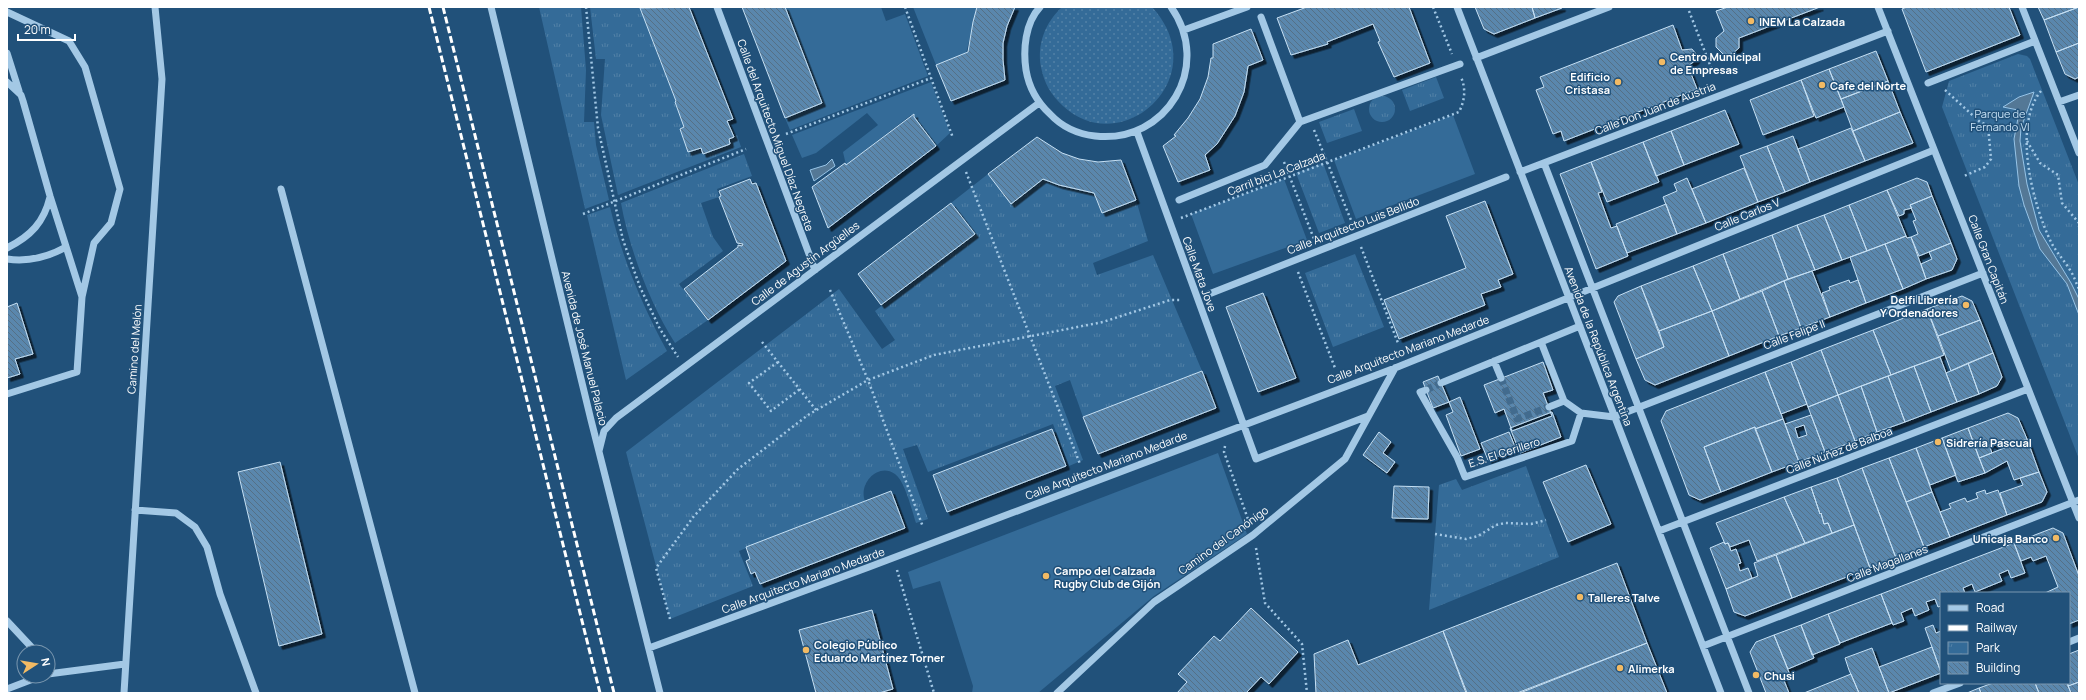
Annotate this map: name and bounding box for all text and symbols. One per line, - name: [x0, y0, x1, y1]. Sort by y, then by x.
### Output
- place label: INEM La Calzada: [1759, 14, 1845, 29]
- scale bar: [18, 16, 75, 42]
- marker: INEM La Calzada: [1746, 16, 1756, 26]
- text: 20 m: [24, 21, 51, 38]
- street label: Calle del Arquitecto Miguel Díaz Negrete: [734, 37, 818, 234]
- place label: Centro Municipal de Empresas: [1670, 49, 1761, 77]
- marker: Centro Municipal de Empresas: [1657, 57, 1667, 67]
- place label: Edificio Cristasa: [1565, 69, 1610, 97]
- marker: Edificio Cristasa: [1613, 77, 1623, 87]
- street label: Calle Don Juan de Austria: [1592, 78, 1718, 138]
- place label: Cafe del Norte: [1830, 78, 1906, 93]
- marker: Cafe del Norte: [1817, 80, 1827, 90]
- park label: Parque de Fernando VI: [1970, 106, 2030, 134]
- street label: Carril bici La Calzada: [1225, 147, 1327, 199]
- street label: Calle Arquitecto Luis Bellido: [1285, 193, 1422, 257]
- street label: Calle Carlos V: [1712, 194, 1782, 234]
- street label: Calle Gran Capitán: [1965, 212, 2013, 306]
- street label: Calle de Agustín Argüelles: [748, 217, 862, 309]
- street label: Calle Mata Jove: [1179, 234, 1221, 314]
- street label: Avenida de la República Argentina: [1562, 264, 1636, 428]
- street label: Avenida de José Manuel Palacio: [558, 269, 612, 427]
- place label: Delfi Librería Y Ordenadores: [1880, 292, 1958, 320]
- marker: Delfi Librería Y Ordenadores: [1961, 300, 1971, 310]
- street label: Camino del Melón: [123, 304, 145, 394]
- street label: Calle Arquitecto Mariano Medarde: [1325, 311, 1492, 387]
- street label: Calle Felipe II: [1761, 315, 1827, 353]
- street label: Calle Núñez de Balboa: [1784, 423, 1894, 477]
- street label: Calle Arquitecto Mariano Medarde: [1023, 427, 1190, 503]
- street label: E.S. El Cerillero: [1466, 433, 1542, 471]
- place label: Sidrería Pascual: [1946, 435, 2032, 450]
- marker: Sidrería Pascual: [1933, 437, 1943, 447]
- street label: Camino del Canónigo: [1175, 502, 1271, 578]
- place label: Unicaja Banco: [1973, 531, 2048, 546]
- marker: Unicaja Banco: [2051, 533, 2061, 543]
- street label: Calle Magallanes: [1844, 541, 1930, 585]
- street label: Calle Arquitecto Mariano Medarde: [720, 543, 887, 616]
- place label: Campo del Calzada Rugby Club de Gijón: [1054, 563, 1160, 591]
- marker: Campo del Calzada Rugby Club de Gijón: [1041, 571, 1051, 581]
- place label: Talleres Talve: [1588, 590, 1660, 605]
- marker: Talleres Talve: [1575, 592, 1585, 602]
- legend: [1940, 592, 2070, 684]
- text: Road: [1976, 599, 2004, 616]
- text: Railway: [1976, 619, 2018, 636]
- place label: Colegio Público Eduardo Martínez Torner: [814, 637, 945, 665]
- text: Park: [1976, 639, 2001, 656]
- north arrow: [16, 644, 56, 684]
- marker: Colegio Público Eduardo Martínez Torner: [801, 645, 811, 655]
- text: N: [38, 656, 54, 667]
- text: Building: [1976, 659, 2020, 676]
- place label: Alimerka: [1628, 661, 1675, 676]
- marker: Alimerka: [1615, 663, 1625, 673]
- place label: Chusi: [1764, 668, 1795, 683]
- marker: Chusi: [1751, 670, 1761, 680]

